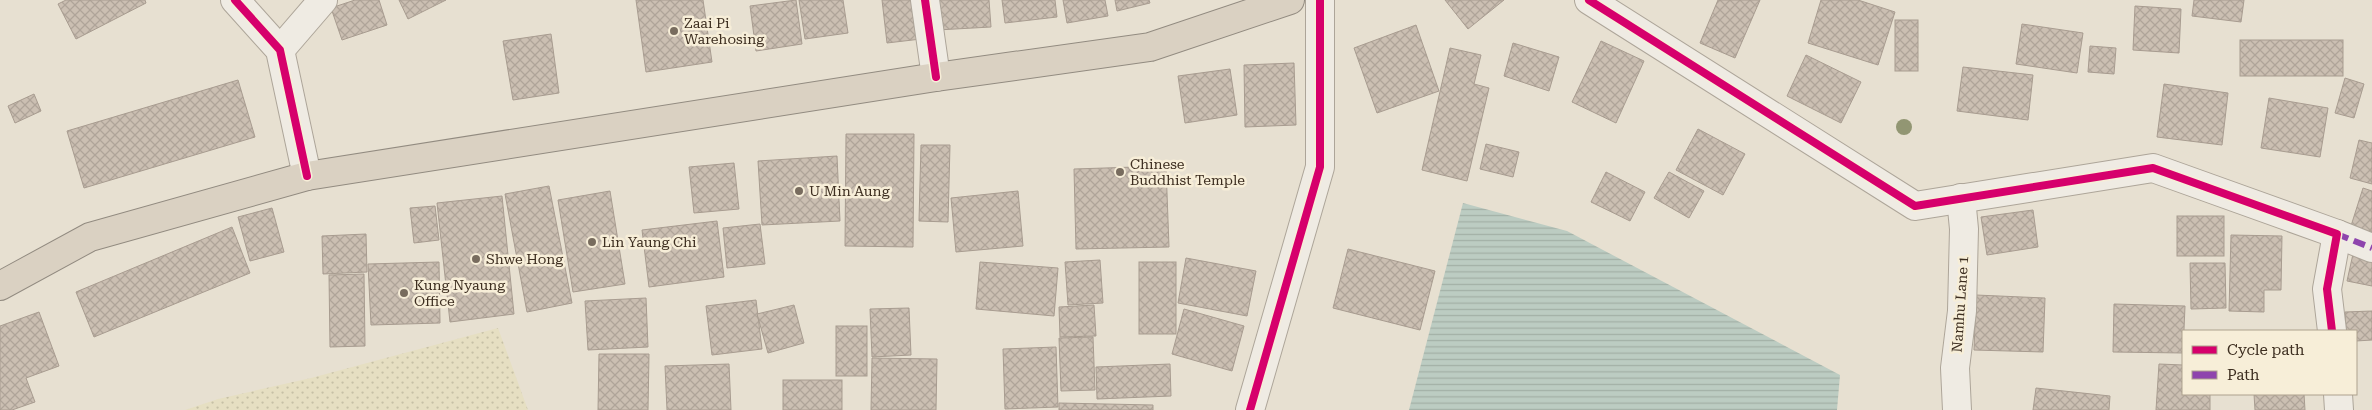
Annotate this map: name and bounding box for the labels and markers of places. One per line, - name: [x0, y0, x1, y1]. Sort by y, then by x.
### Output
- place label: Zaai Pi Warehosing: [684, 15, 764, 47]
- marker: Zaai Pi Warehosing: [668, 25, 680, 37]
- place label: Chinese Buddhist Temple: [1130, 156, 1245, 188]
- marker: Chinese Buddhist Temple: [1114, 166, 1126, 178]
- place label: U Min Aung: [809, 183, 890, 199]
- marker: U Min Aung: [793, 185, 805, 197]
- place label: Lin Yaung Chi: [602, 234, 697, 250]
- marker: Lin Yaung Chi: [586, 236, 598, 248]
- place label: Shwe Hong: [486, 251, 563, 267]
- marker: Shwe Hong: [470, 253, 482, 265]
- place label: Kung Nyaung Office: [414, 277, 505, 309]
- marker: Kung Nyaung Office: [398, 287, 410, 299]

